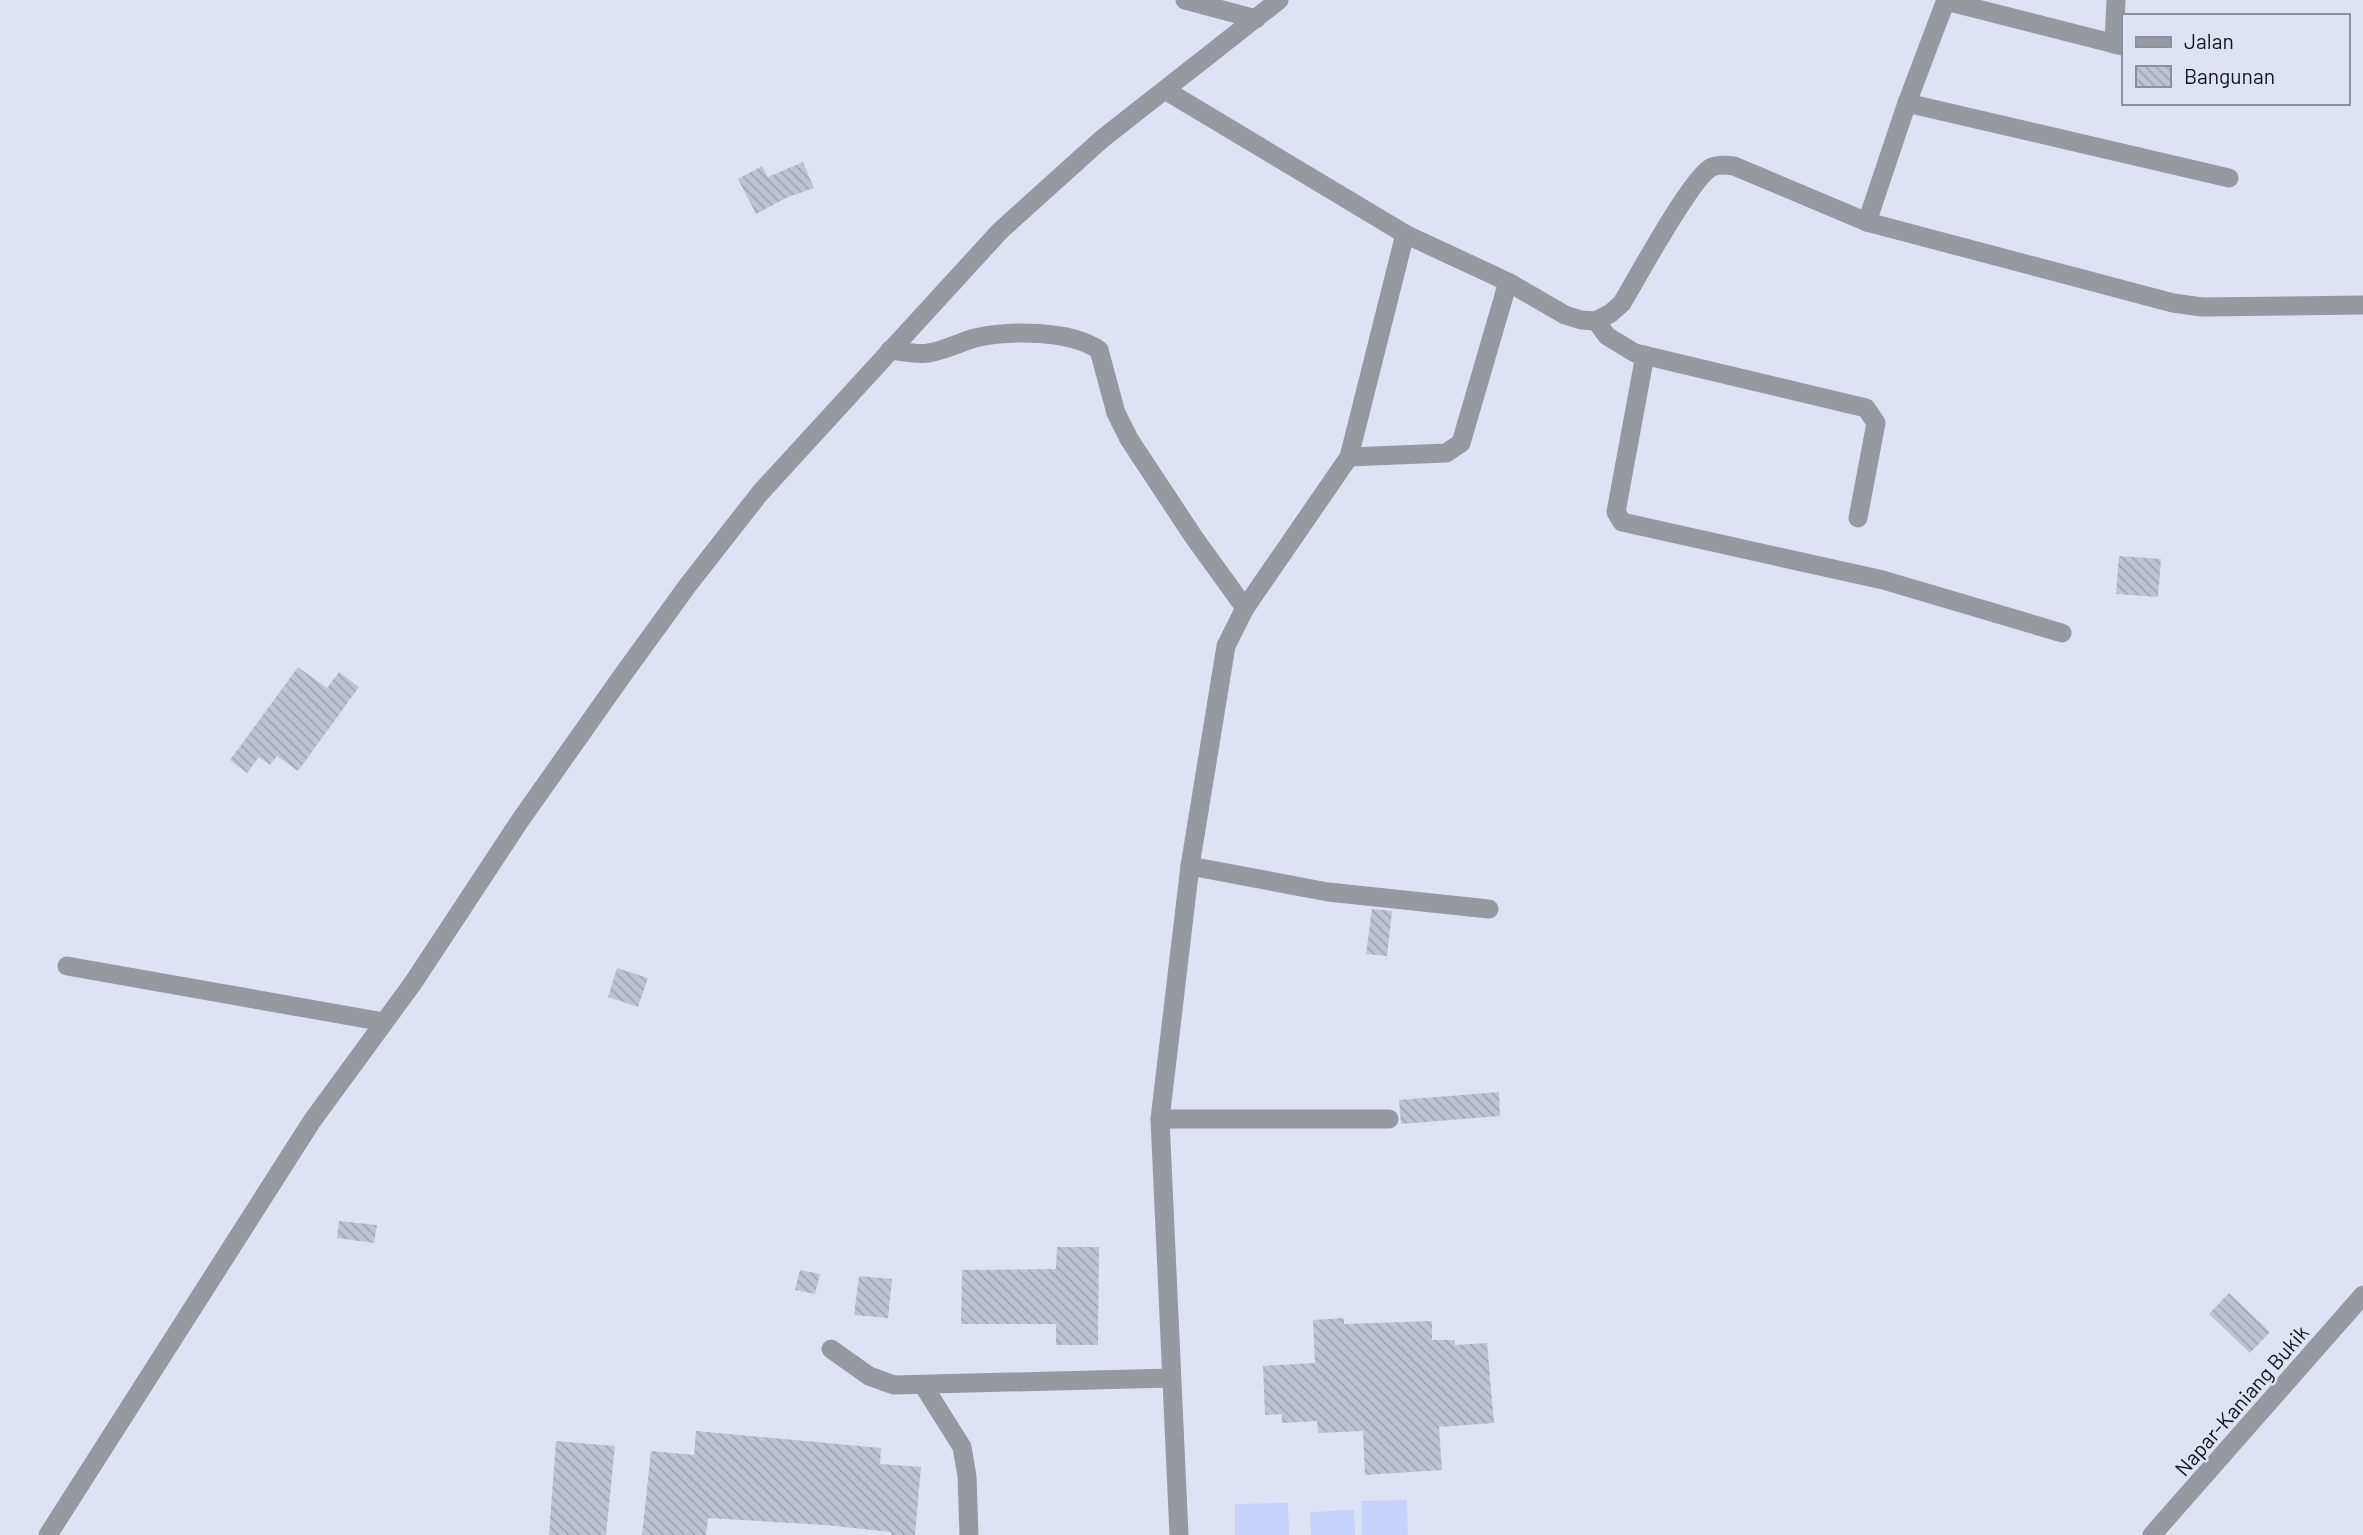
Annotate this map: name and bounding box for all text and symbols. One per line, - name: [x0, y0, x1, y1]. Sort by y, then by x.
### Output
- legend: [2122, 14, 2349, 105]
- text: Jalan: [2184, 28, 2234, 53]
- text: Bangunan: [2184, 63, 2275, 88]
- street label: Napar-Kaniang Bukik: [2169, 1320, 2313, 1480]

